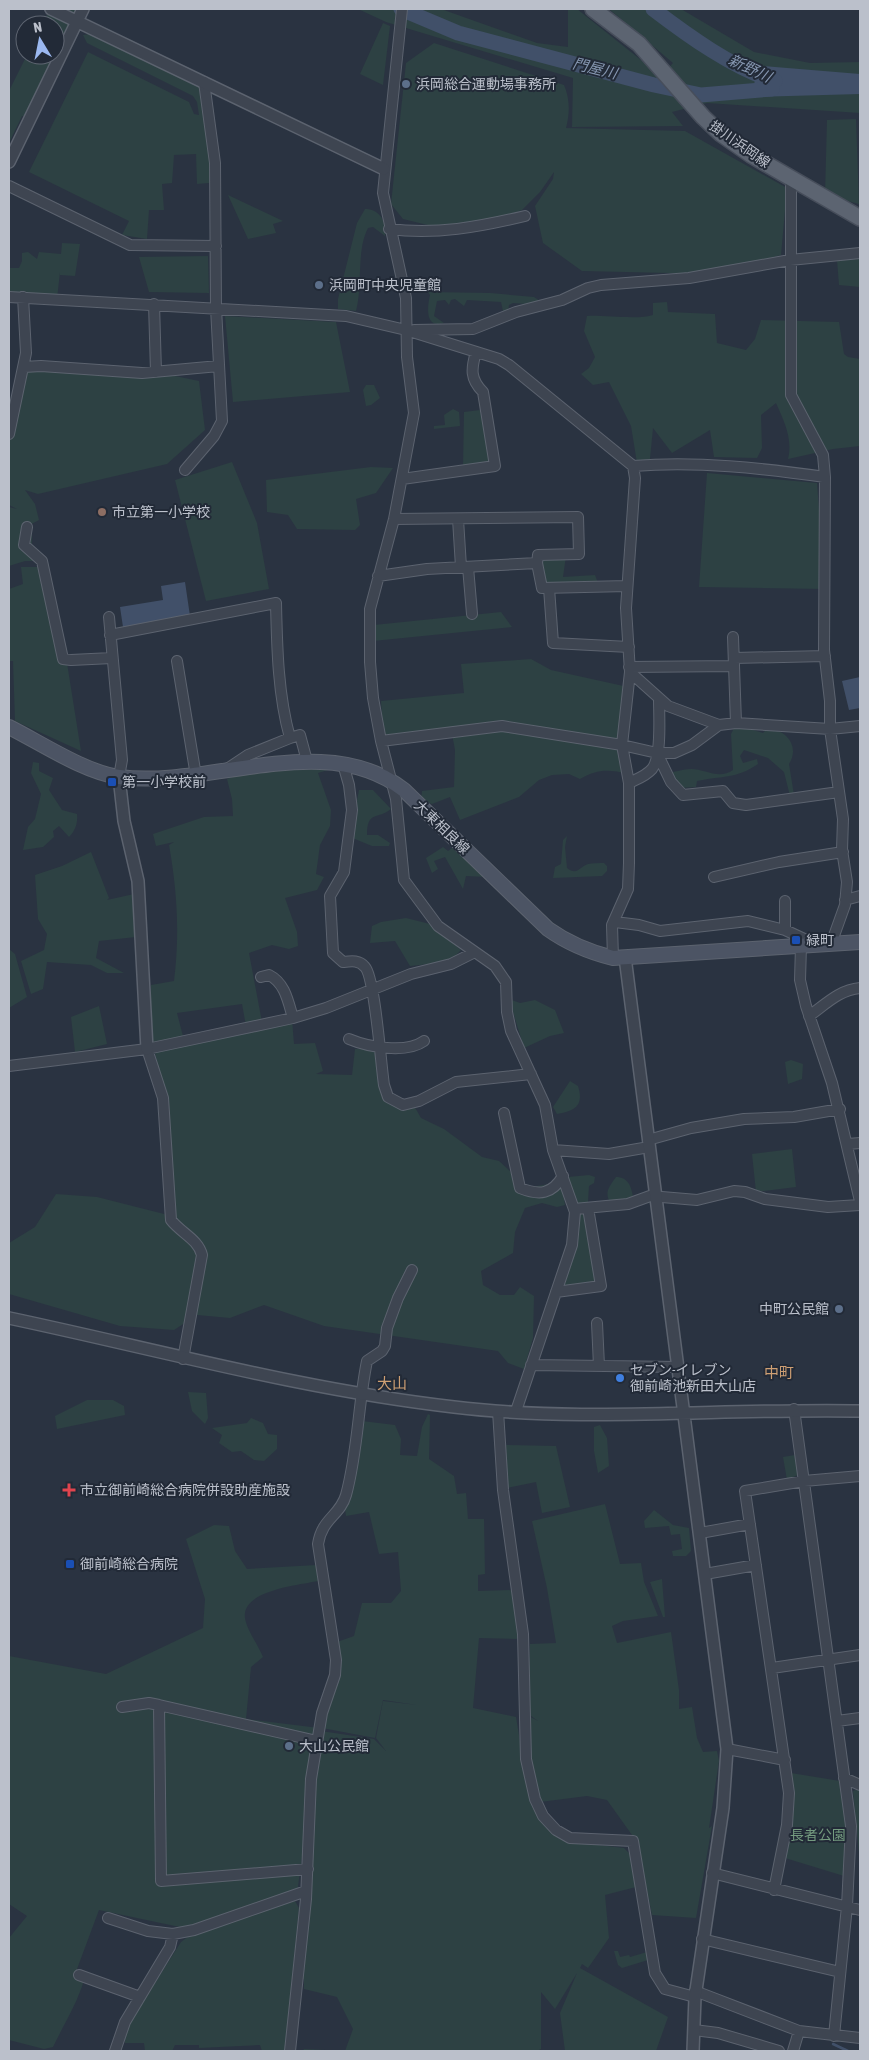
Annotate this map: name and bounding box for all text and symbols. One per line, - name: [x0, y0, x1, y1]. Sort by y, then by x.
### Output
- north arrow: [15, 15, 65, 65]
- text: N: [32, 19, 43, 36]
- water label: 新野川: [726, 51, 776, 86]
- water label: 門屋川: [571, 54, 621, 82]
- place label: 浜岡総合運動場事務所: [416, 76, 556, 92]
- marker: 浜岡総合運動場事務所: [400, 78, 412, 90]
- street label: 掛川浜岡線: [707, 117, 773, 171]
- place label: 浜岡町中央児童館: [329, 277, 441, 293]
- marker: 浜岡町中央児童館: [313, 279, 325, 291]
- place label: 市立第一小学校: [112, 504, 210, 520]
- marker: 市立第一小学校: [96, 506, 108, 518]
- place label: 第一小学校前: [122, 774, 206, 790]
- marker: 第一小学校前: [106, 776, 118, 788]
- street label: 大東相良線: [411, 797, 473, 857]
- place label: 緑町: [806, 932, 834, 948]
- marker: 緑町: [790, 934, 802, 946]
- place label: 中町公民館: [759, 1301, 829, 1317]
- marker: 中町公民館: [833, 1303, 845, 1315]
- place label: セブン‐イレブン 御前崎池新田大山店: [630, 1362, 756, 1394]
- district label: 中町: [764, 1364, 794, 1381]
- marker: セブン‐イレブン 御前崎池新田大山店: [614, 1372, 626, 1384]
- district label: 大山: [377, 1375, 407, 1392]
- place label: 市立御前崎総合病院併設助産施設: [80, 1482, 290, 1498]
- marker: 市立御前崎総合病院併設助産施設: [62, 1483, 76, 1497]
- place label: 御前崎総合病院: [80, 1556, 178, 1572]
- marker: 御前崎総合病院: [64, 1558, 76, 1570]
- place label: 大山公民館: [299, 1738, 369, 1754]
- marker: 大山公民館: [283, 1740, 295, 1752]
- park label: 長者公園: [790, 1827, 846, 1843]

